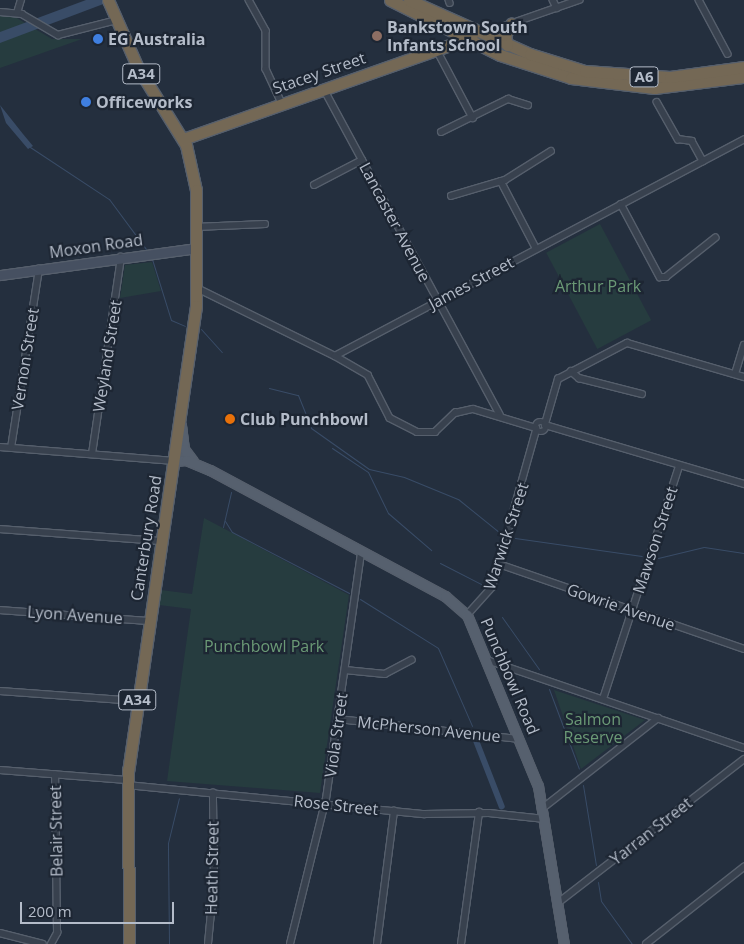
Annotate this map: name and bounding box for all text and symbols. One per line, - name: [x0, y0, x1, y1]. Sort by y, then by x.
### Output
- place label: Bankstown South Infants School: [387, 17, 528, 55]
- place label: EG Australia: [108, 29, 206, 49]
- marker: Bankstown South Infants School: [371, 30, 383, 42]
- marker: EG Australia: [92, 33, 104, 45]
- street label: Stacey Street: [270, 48, 368, 98]
- road number: A34: [121, 62, 161, 86]
- road number: A6: [629, 64, 659, 90]
- place label: Officeworks: [96, 92, 192, 112]
- marker: Officeworks: [80, 96, 92, 108]
- street label: Lancaster Avenue: [355, 159, 435, 285]
- street label: Moxon Road: [48, 230, 144, 262]
- street label: James Street: [425, 253, 517, 313]
- park label: Arthur Park: [555, 276, 641, 296]
- street label: Weyland Street: [89, 299, 125, 413]
- street label: Vernon Street: [7, 307, 43, 411]
- place label: Club Punchbowl: [240, 409, 368, 429]
- marker: Club Punchbowl: [224, 413, 236, 425]
- street label: Canterbury Road: [127, 474, 165, 602]
- street label: Warwick Street: [480, 480, 532, 592]
- street label: Mawson Street: [629, 484, 681, 596]
- street label: Gowrie Avenue: [564, 580, 678, 634]
- street label: Lyon Avenue: [27, 602, 123, 628]
- street label: Punchbowl Road: [477, 615, 543, 737]
- park label: Punchbowl Park: [204, 636, 324, 656]
- road number: A34: [117, 688, 157, 712]
- street label: Viola Street: [321, 692, 351, 778]
- park label: Salmon Reserve: [564, 709, 622, 747]
- street label: McPherson Avenue: [356, 712, 502, 746]
- street label: Belair Street: [46, 785, 66, 877]
- street label: Rose Street: [293, 791, 379, 819]
- street label: Yarran Street: [606, 793, 696, 869]
- street label: Heath Street: [202, 821, 222, 915]
- scale bar: [22, 892, 176, 924]
- text: 200 m: [28, 901, 72, 921]

